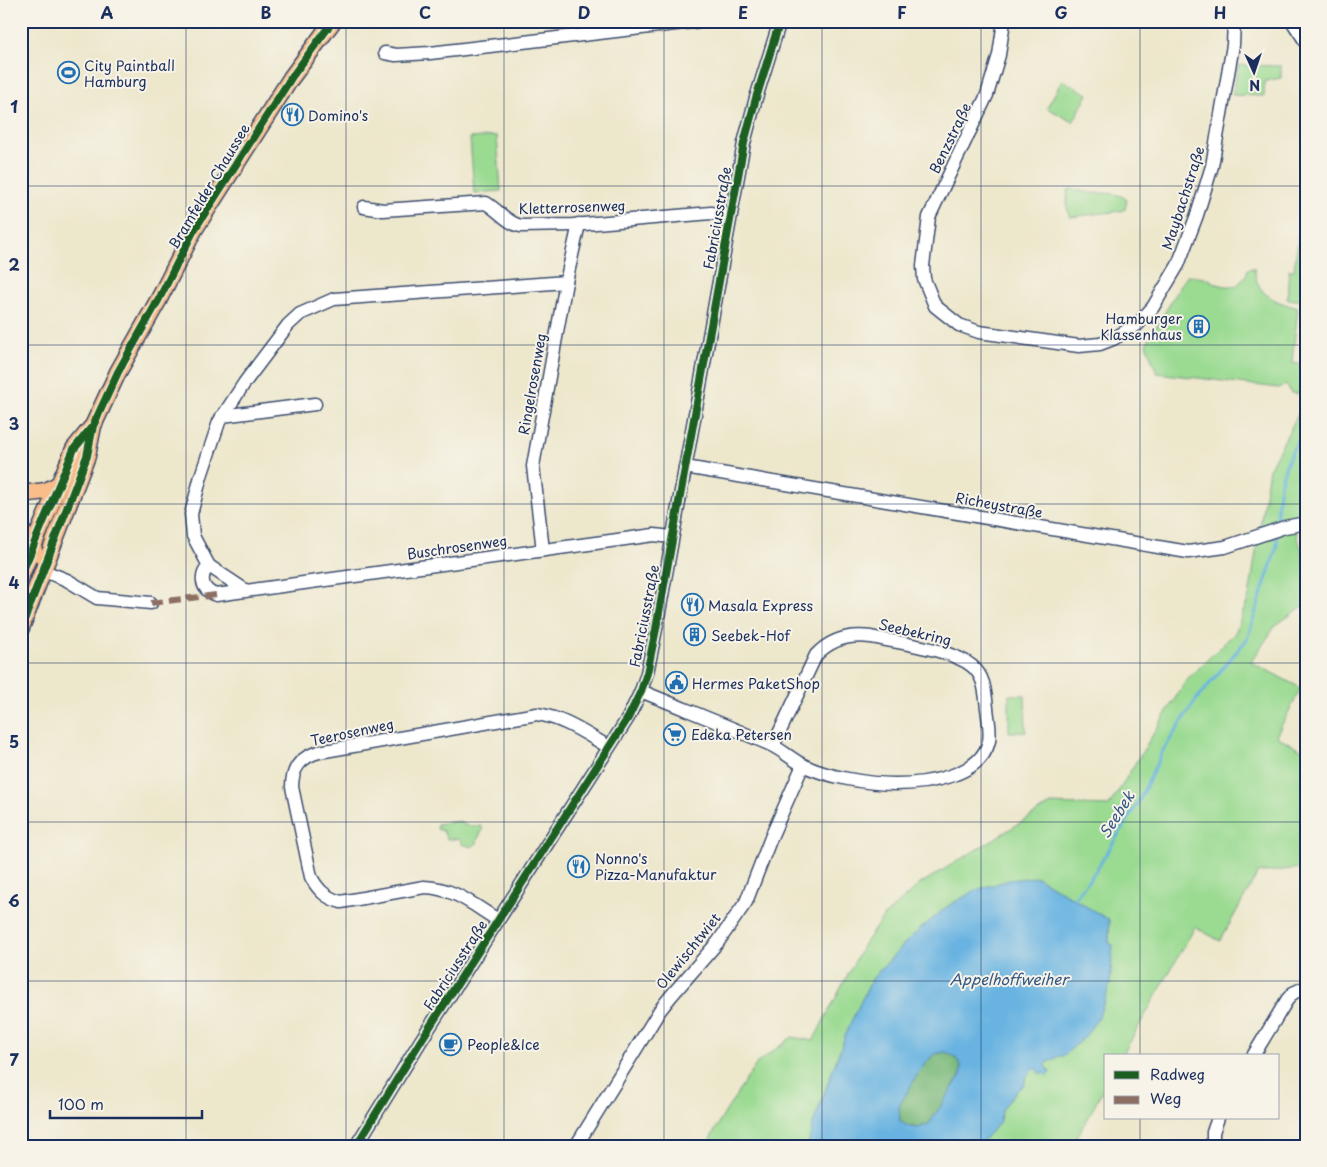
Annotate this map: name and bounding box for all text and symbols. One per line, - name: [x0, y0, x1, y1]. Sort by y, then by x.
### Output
- text: A: [101, 0, 114, 24]
- text: B: [261, 0, 272, 24]
- text: C: [419, 0, 431, 24]
- text: D: [578, 0, 590, 24]
- text: E: [738, 0, 748, 24]
- text: F: [897, 0, 907, 24]
- text: G: [1054, 0, 1068, 24]
- text: H: [1214, 0, 1226, 24]
- north arrow: [1230, 48, 1280, 98]
- place label: City Paintball Hamburg: [84, 55, 175, 92]
- sports icon: City Paintball Hamburg: [56, 61, 80, 85]
- text: N: [1249, 75, 1261, 96]
- text: 1: [10, 94, 18, 118]
- street label: Benzstraße: [924, 99, 976, 177]
- restaurant icon: Domino's: [280, 103, 304, 127]
- place label: Domino's: [308, 105, 368, 126]
- street label: Bramfelder Chaussee: [163, 119, 255, 253]
- street label: Maybachstraße: [1156, 143, 1210, 253]
- street label: Fabriciusstraße: [698, 165, 736, 271]
- street label: Kletterrosenweg: [518, 195, 626, 219]
- text: 2: [8, 252, 20, 276]
- place label: Hamburger Klassenhaus: [1100, 308, 1182, 345]
- building icon: Hamburger Klassenhaus: [1186, 314, 1210, 338]
- street label: Ringelrosenweg: [513, 331, 551, 437]
- text: 3: [9, 411, 19, 435]
- street label: Richeystraße: [954, 487, 1044, 523]
- street label: Buschrosenweg: [405, 530, 509, 564]
- street label: Fabriciusstraße: [624, 563, 664, 669]
- text: 4: [9, 570, 20, 594]
- restaurant icon: Masala Express: [680, 593, 704, 617]
- place label: Masala Express: [708, 595, 813, 616]
- street label: Seebekring: [877, 613, 953, 651]
- building icon: Seebek-Hof: [683, 623, 707, 647]
- place label: Seebek-Hof: [711, 625, 791, 646]
- public building icon: Hermes PaketShop: [664, 671, 688, 695]
- place label: Hermes PaketShop: [692, 673, 820, 694]
- street label: Teerosenweg: [308, 713, 396, 751]
- supermarket icon: Edeka Petersen: [663, 722, 687, 746]
- place label: Edeka Petersen: [691, 724, 792, 745]
- text: 5: [9, 729, 19, 753]
- water label: Seebek: [1093, 785, 1140, 842]
- place label: Nonno's Pizza-Manufaktur: [595, 848, 717, 885]
- restaurant icon: Nonno's Pizza-Manufaktur: [567, 854, 591, 878]
- text: 6: [8, 888, 20, 912]
- street label: Olewischtwiet: [651, 908, 726, 994]
- street label: Fabriciusstraße: [418, 916, 492, 1014]
- water label: Appelhoffweiher: [950, 967, 1070, 990]
- cafe icon: People&Ice: [439, 1032, 463, 1056]
- place label: People&Ice: [467, 1034, 540, 1055]
- text: 7: [9, 1047, 19, 1071]
- legend: [1104, 1054, 1280, 1120]
- text: Radweg: [1150, 1062, 1205, 1085]
- text: Weg: [1150, 1086, 1181, 1109]
- scale bar: [50, 1087, 202, 1119]
- text: 100 m: [58, 1092, 104, 1115]

